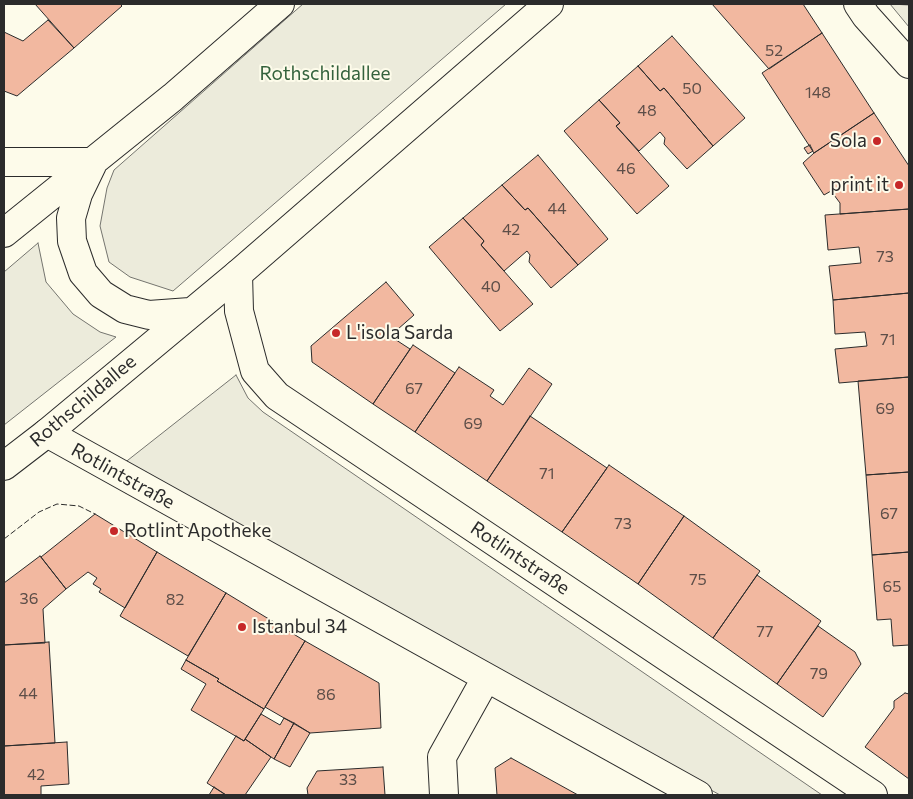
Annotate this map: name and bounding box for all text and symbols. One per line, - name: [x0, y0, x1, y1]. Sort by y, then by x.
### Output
- house number: 52: [765, 41, 783, 61]
- park label: Rothschildallee: [259, 63, 391, 85]
- house number: 50: [682, 79, 702, 99]
- house number: 148: [805, 83, 831, 103]
- house number: 48: [637, 101, 657, 121]
- place label: Sola: [830, 130, 867, 152]
- marker: Sola: [871, 135, 883, 147]
- house number: 46: [616, 159, 636, 179]
- place label: print it: [830, 174, 889, 196]
- marker: print it: [893, 179, 905, 191]
- house number: 44: [547, 199, 567, 219]
- house number: 42: [502, 220, 520, 240]
- house number: 73: [876, 247, 894, 267]
- house number: 40: [481, 277, 501, 297]
- place label: L'isola Sarda: [346, 322, 453, 344]
- marker: L'isola Sarda: [330, 327, 342, 339]
- house number: 71: [880, 330, 896, 350]
- street label: Rothschildallee: [25, 350, 141, 452]
- house number: 67: [405, 379, 423, 399]
- house number: 69: [875, 399, 895, 419]
- house number: 69: [463, 414, 483, 434]
- street label: Rotlintstraße: [67, 438, 179, 514]
- house number: 71: [539, 464, 555, 484]
- house number: 67: [880, 504, 898, 524]
- house number: 73: [614, 514, 632, 534]
- street label: Rotlintstraße: [466, 516, 574, 600]
- place label: Rotlint Apotheke: [124, 520, 271, 542]
- marker: Rotlint Apotheke: [108, 525, 120, 537]
- house number: 75: [689, 570, 707, 590]
- house number: 65: [883, 577, 901, 597]
- house number: 36: [20, 589, 38, 609]
- house number: 82: [166, 590, 184, 610]
- place label: Istanbul 34: [252, 616, 347, 638]
- marker: Istanbul 34: [236, 621, 248, 633]
- house number: 77: [757, 622, 773, 642]
- house number: 79: [810, 664, 828, 684]
- house number: 44: [18, 684, 38, 704]
- house number: 86: [316, 685, 336, 705]
- house number: 42: [27, 765, 45, 785]
- house number: 33: [339, 770, 357, 790]

